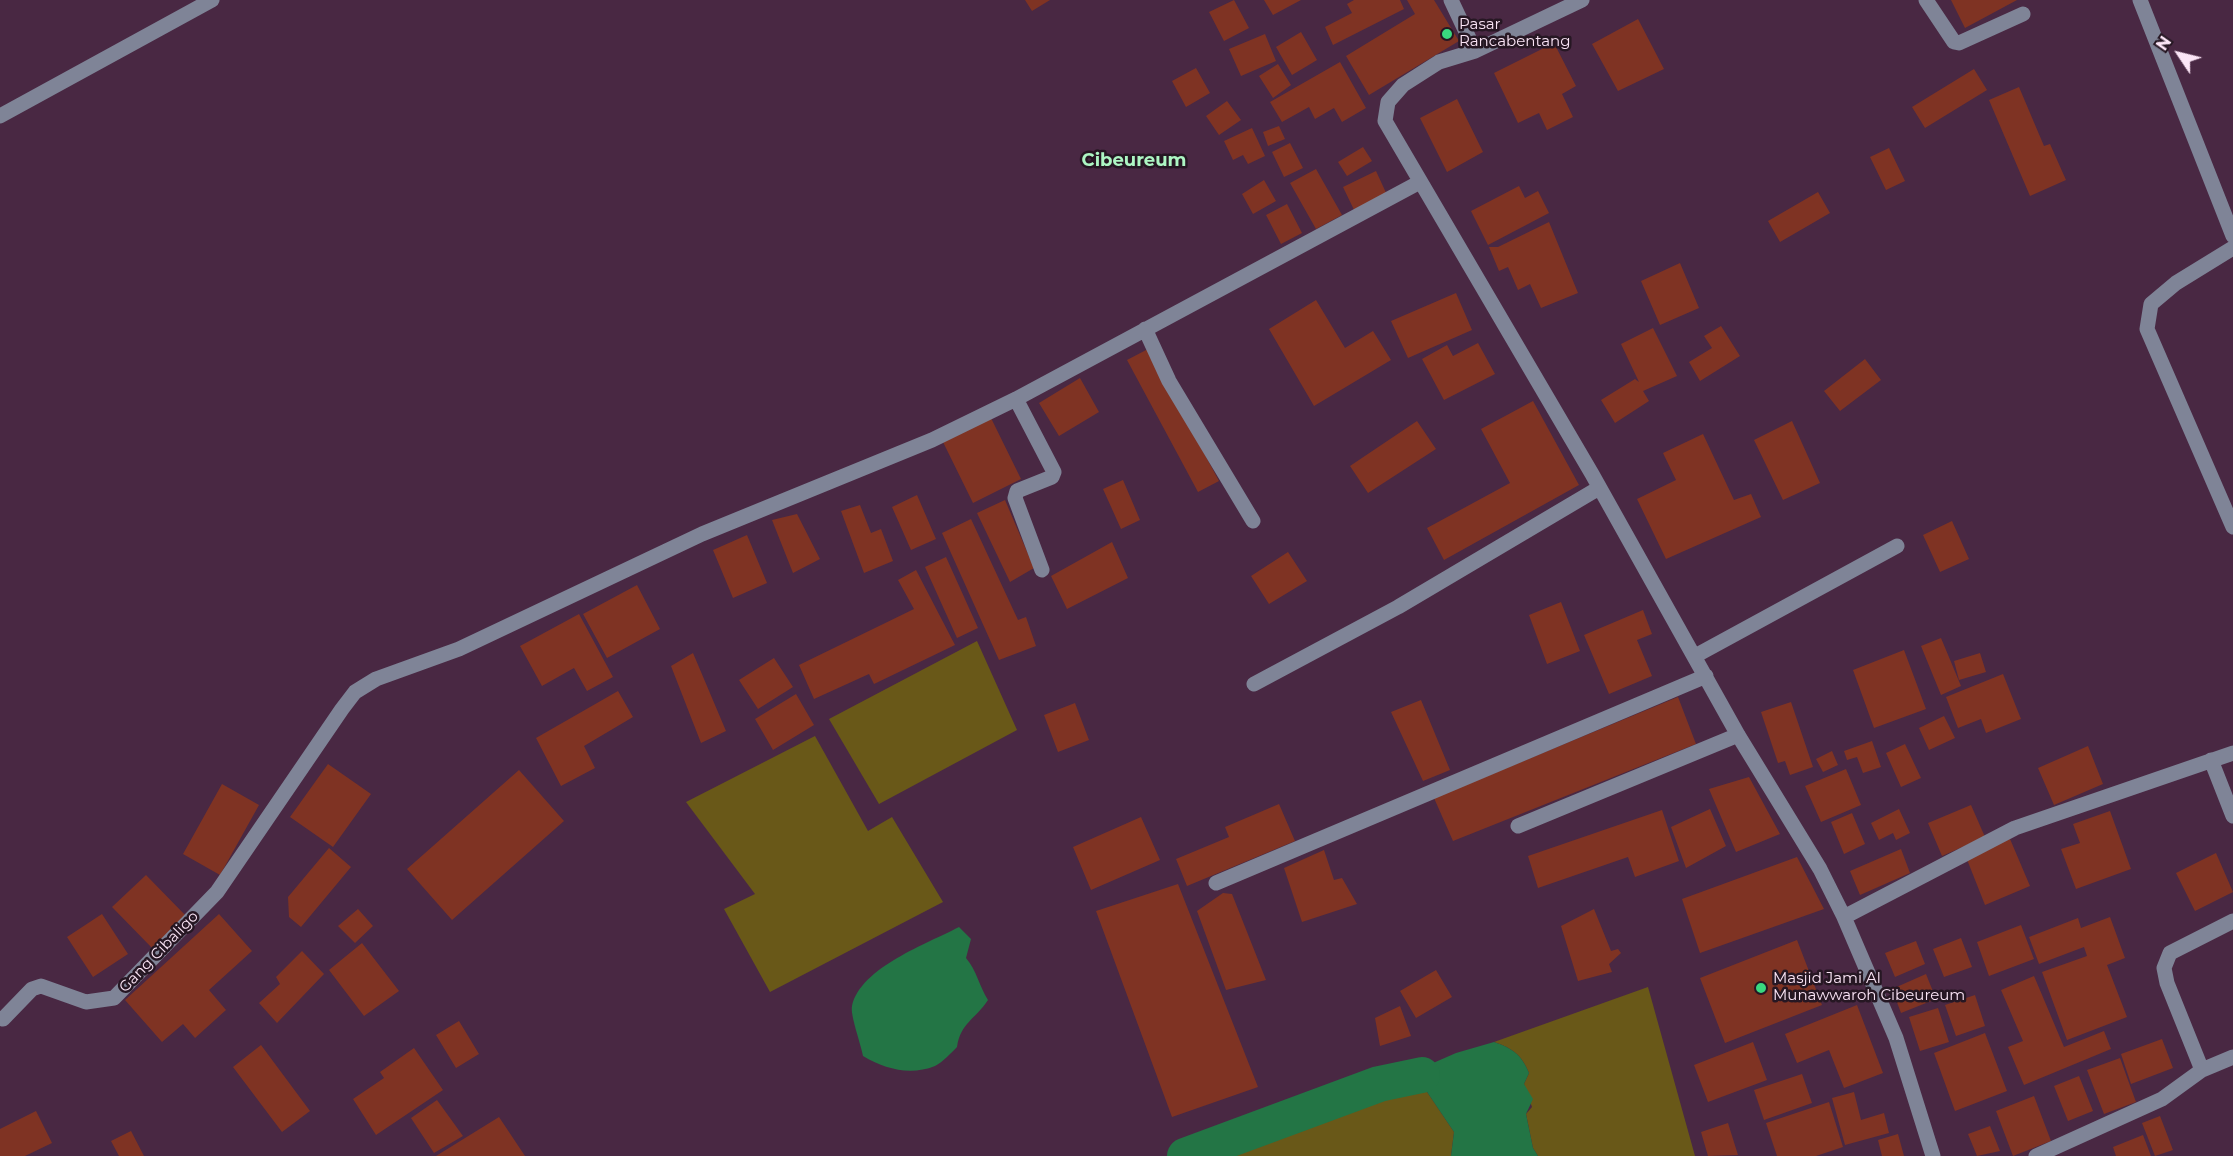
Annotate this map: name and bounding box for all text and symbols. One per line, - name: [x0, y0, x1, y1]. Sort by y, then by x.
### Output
- place label: Pasar Rancabentang: [1459, 16, 1570, 51]
- north arrow: [2149, 24, 2209, 84]
- marker: Pasar Rancabentang: [1440, 27, 1454, 41]
- text: N: [2152, 33, 2175, 54]
- district label: Cibeureum: [1082, 150, 1186, 172]
- street label: Gang Cibaligo: [116, 908, 202, 996]
- place label: Masjid Jami Al Munawwaroh Cibeureum: [1773, 970, 1965, 1005]
- marker: Masjid Jami Al Munawwaroh Cibeureum: [1754, 981, 1768, 995]

